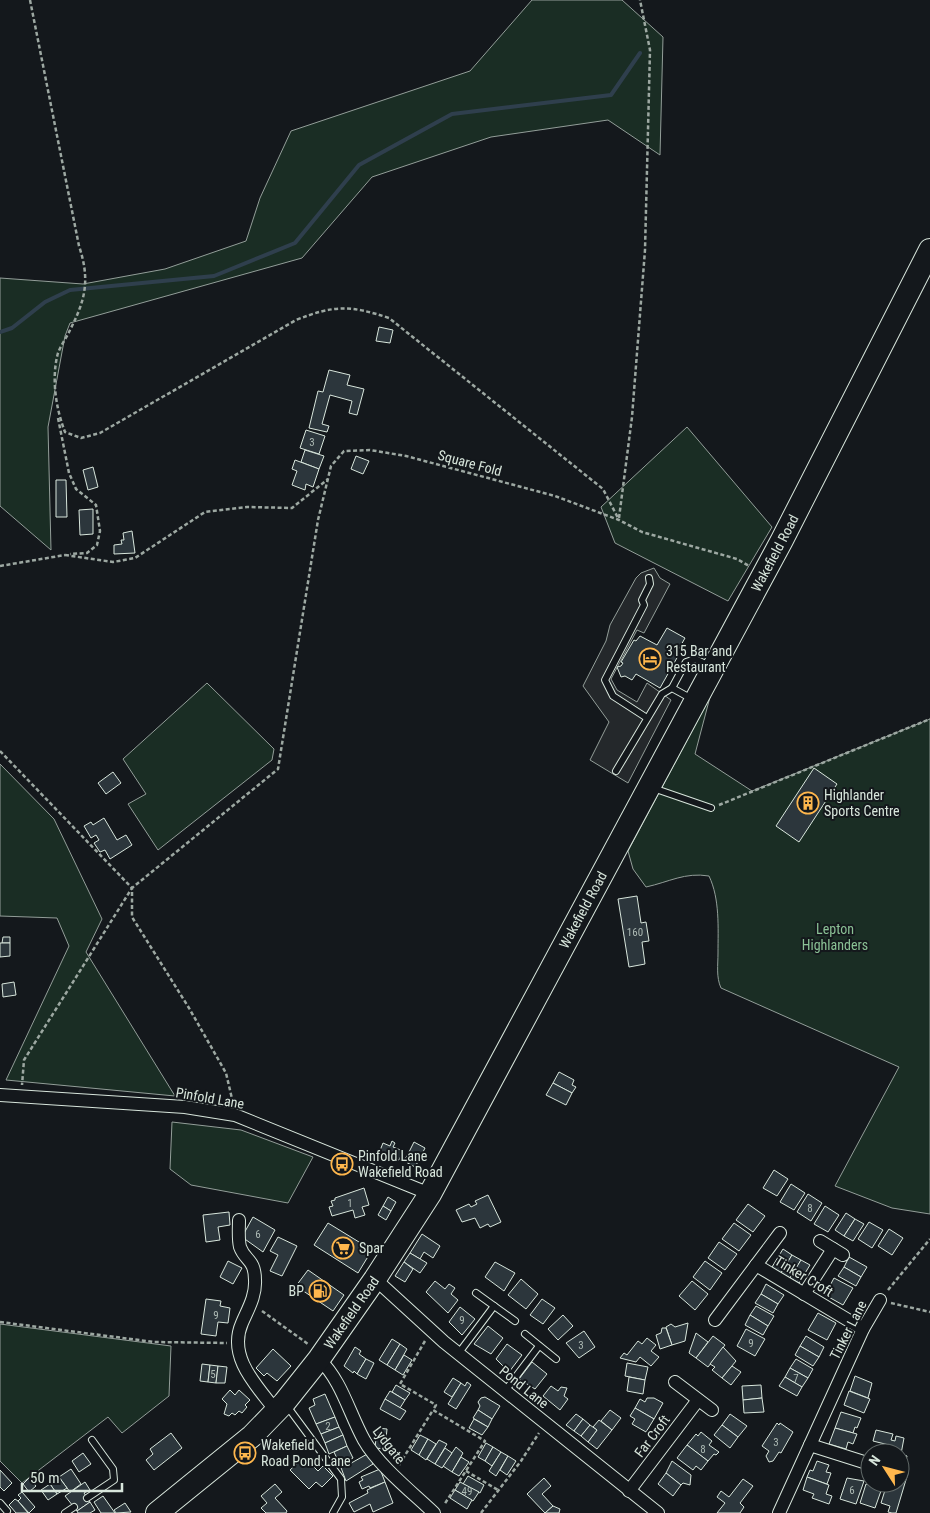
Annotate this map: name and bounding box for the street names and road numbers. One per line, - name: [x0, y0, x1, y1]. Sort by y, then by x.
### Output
- street label: Square Fold: [436, 447, 504, 479]
- street label: Wakefield Road: [748, 512, 802, 594]
- street label: Wakefield Road: [556, 869, 610, 951]
- street label: Pinfold Lane: [174, 1084, 246, 1112]
- street label: Tinker Croft: [772, 1252, 836, 1300]
- street label: Wakefield Road: [321, 1273, 382, 1352]
- street label: Tinker Lane: [826, 1297, 870, 1362]
- street label: Pond Lane: [496, 1362, 552, 1412]
- street label: Far Croft: [631, 1412, 673, 1460]
- street label: Lydgate: [370, 1423, 409, 1467]

